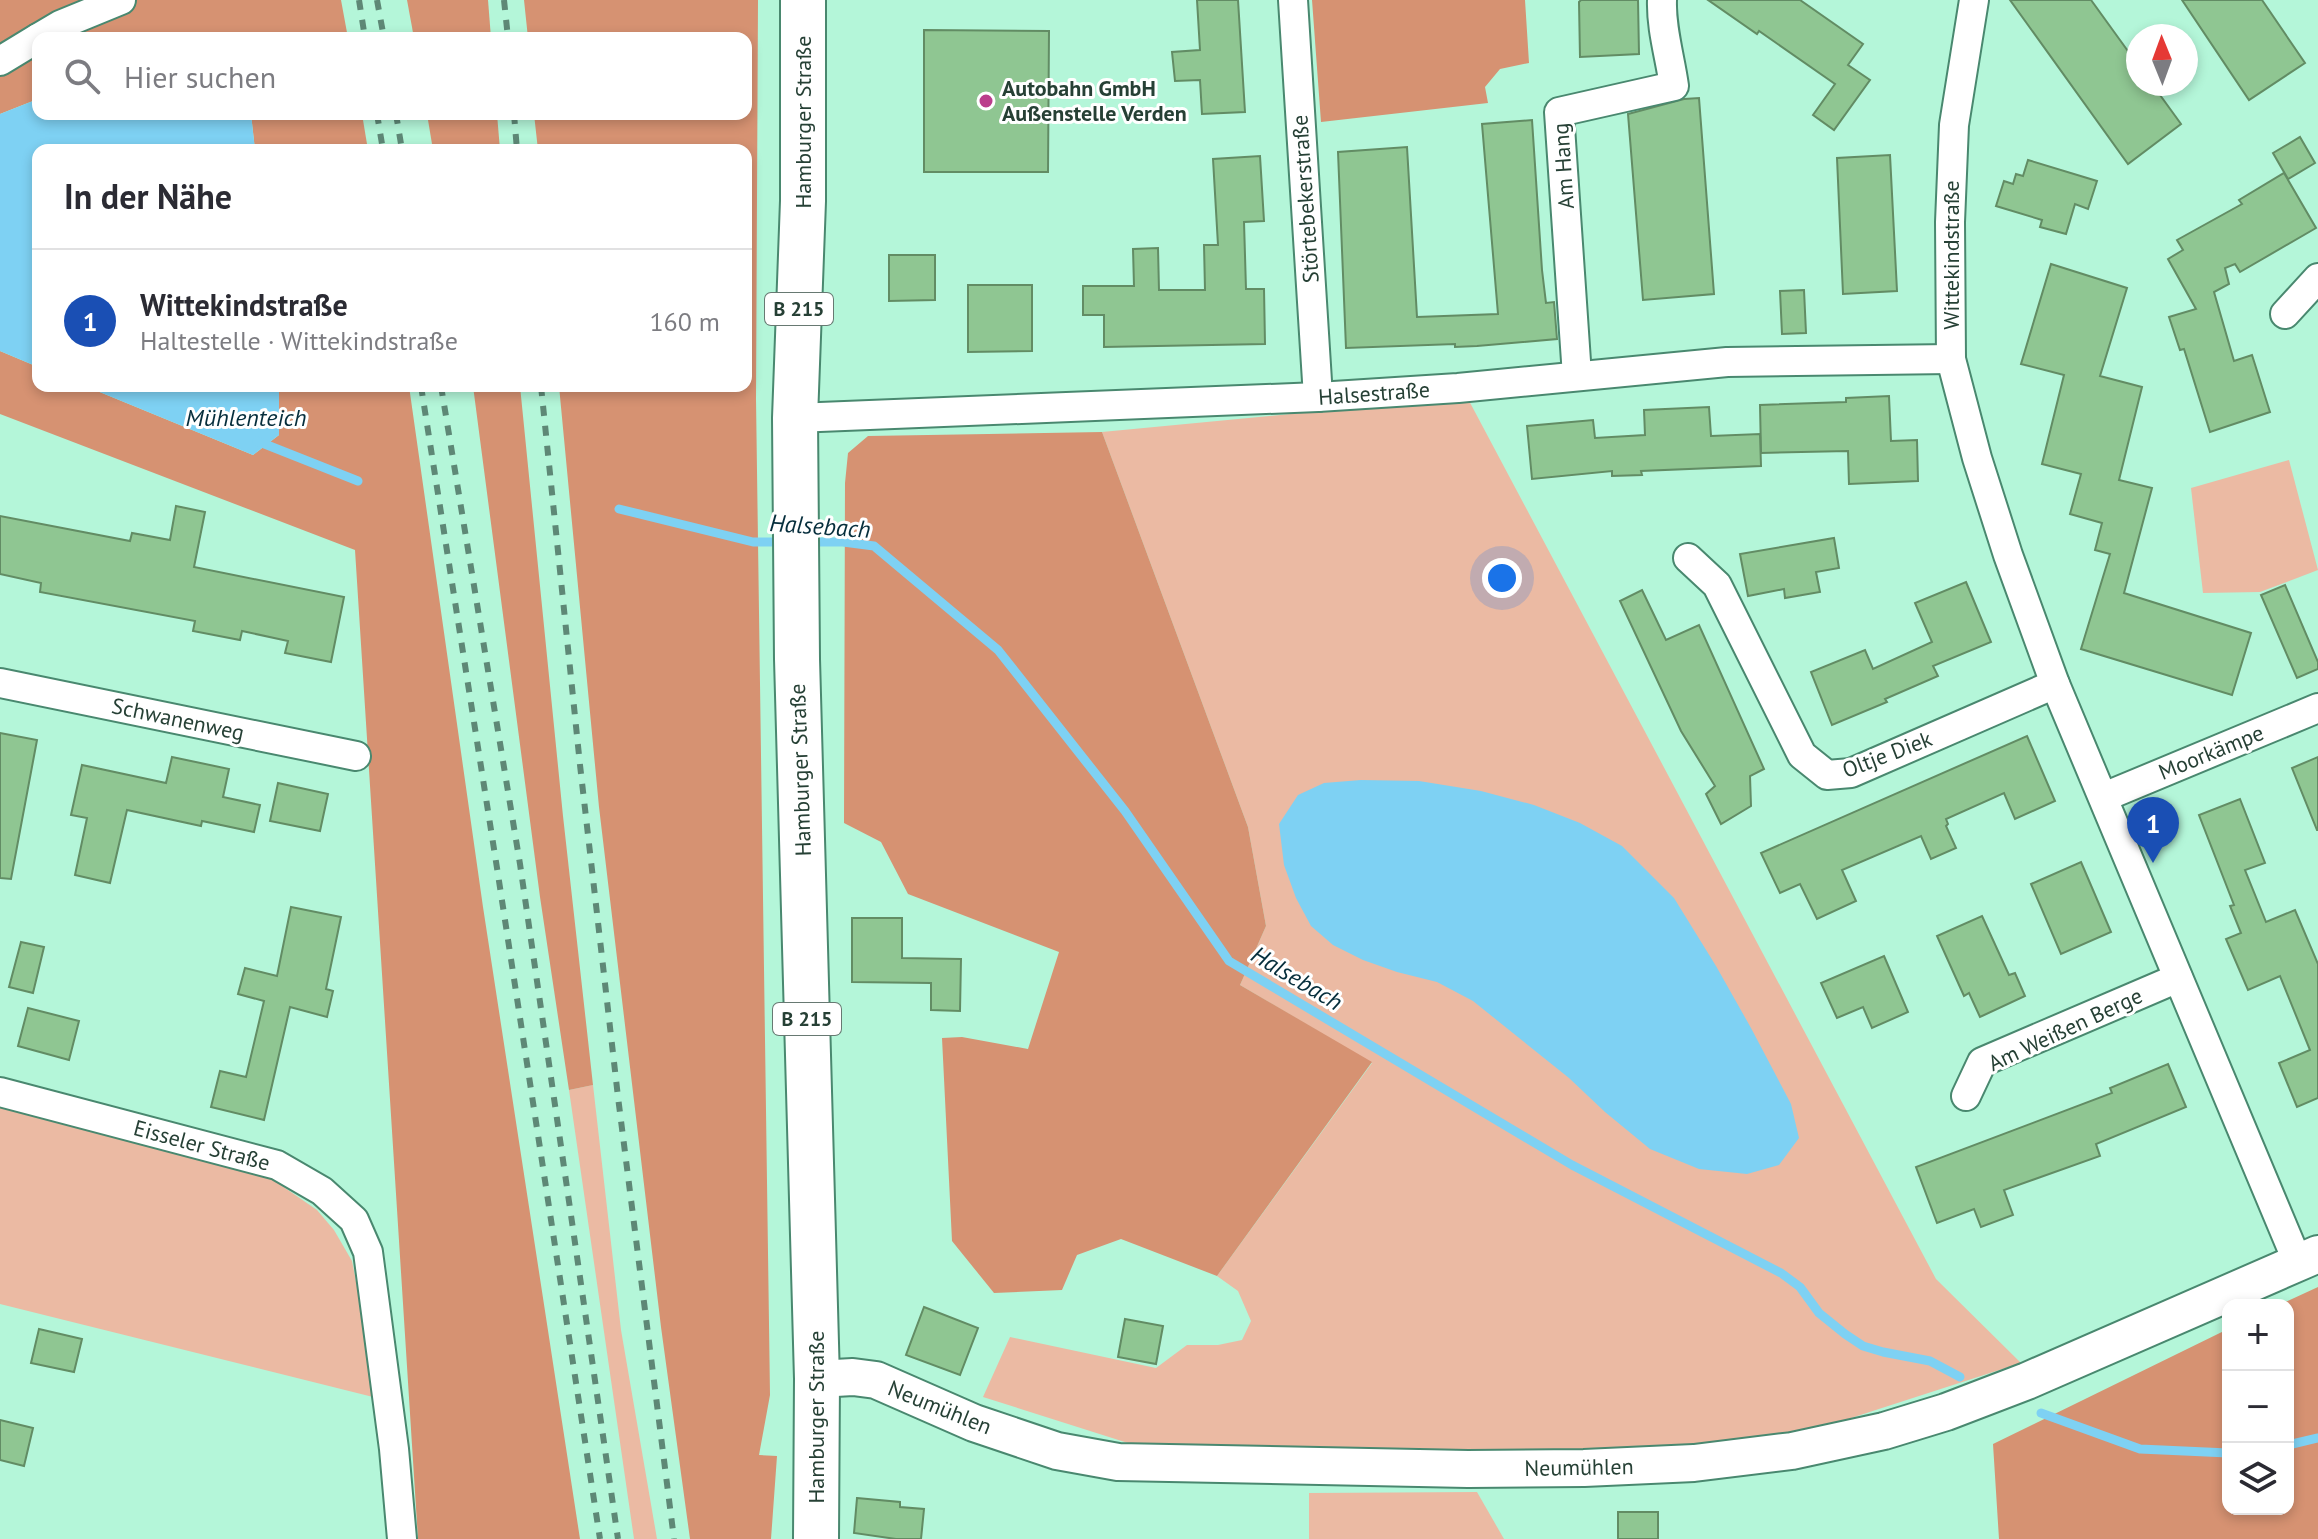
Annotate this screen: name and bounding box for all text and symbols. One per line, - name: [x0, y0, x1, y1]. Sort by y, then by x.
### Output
- north arrow: [2126, 24, 2198, 96]
- search box: [32, 32, 752, 120]
- street label: Hamburger Straße: [789, 36, 817, 208]
- icon: search: [60, 54, 104, 98]
- text: Hier suchen: [124, 57, 276, 96]
- place label: Autobahn GmbH Außenstelle Verden: [1002, 74, 1187, 127]
- marker: Autobahn GmbH Außenstelle Verden: [977, 92, 995, 110]
- street label: Störtebekerstraße: [1285, 114, 1325, 284]
- street label: Am Hang: [1546, 122, 1580, 210]
- text: In der Nähe: [64, 174, 232, 218]
- street label: Wittekindstraße: [1937, 180, 1965, 330]
- text: Wittekindstraße: [140, 285, 348, 324]
- road number: B 215: [765, 293, 833, 325]
- text: 1: [83, 305, 97, 338]
- text: 160 m: [649, 305, 720, 338]
- text: Haltestelle · Wittekindstraße: [140, 324, 458, 357]
- street label: Halsestraße: [1317, 375, 1431, 411]
- water label: Mühlenteich: [186, 402, 306, 433]
- water label: Halsebach: [768, 507, 872, 545]
- your location: [1482, 558, 1522, 598]
- street label: Hamburger Straße: [783, 683, 817, 857]
- street label: Schwanenweg: [109, 691, 247, 747]
- street label: Moorkämpe: [2154, 718, 2268, 786]
- street label: Oltje Diek: [1838, 724, 1936, 784]
- pin: 1: [2127, 797, 2179, 863]
- water label: Halsebach: [1246, 939, 1348, 1017]
- street label: Am Weißen Berge: [1983, 981, 2147, 1077]
- road number: B 215: [773, 1003, 841, 1035]
- street label: Eisseler Straße: [131, 1113, 273, 1177]
- map controls: [2222, 1299, 2294, 1515]
- button: +: [2222, 1299, 2294, 1371]
- street label: Hamburger Straße: [802, 1331, 830, 1503]
- button: −: [2222, 1371, 2294, 1443]
- street label: Neumühlen: [884, 1374, 996, 1440]
- button: layers: [2222, 1443, 2294, 1515]
- street label: Neumühlen: [1524, 1452, 1634, 1482]

